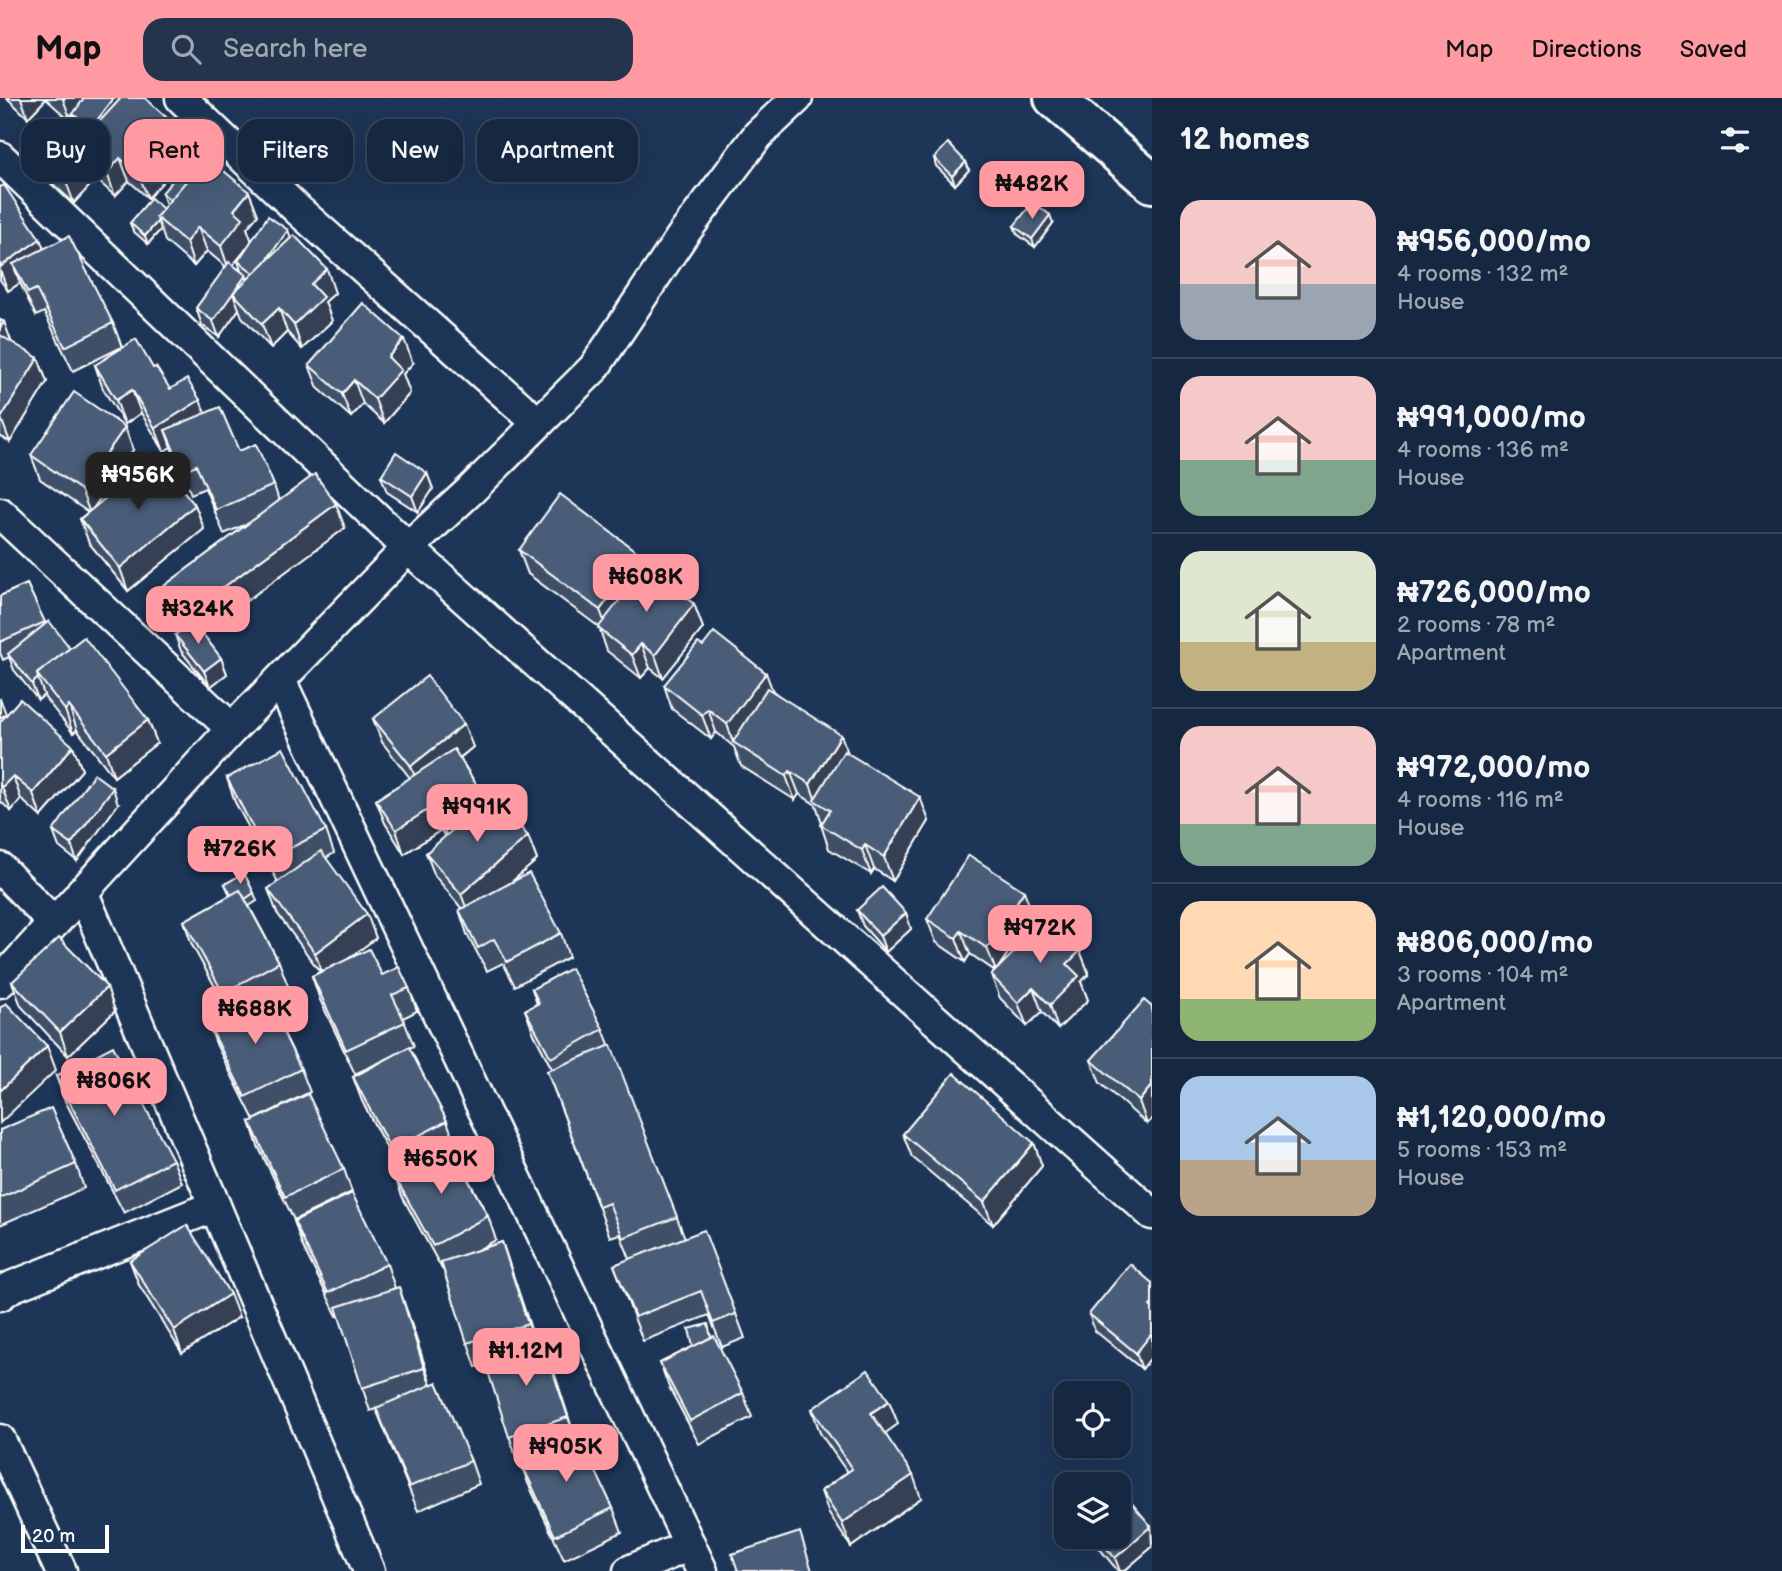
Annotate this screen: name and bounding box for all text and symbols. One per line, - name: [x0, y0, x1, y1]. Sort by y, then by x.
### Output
- search box: [143, 18, 633, 81]
- text: Map: [35, 29, 101, 69]
- icon: search: [167, 30, 205, 68]
- text: Search here: [223, 34, 367, 65]
- text: Map: [1445, 35, 1493, 64]
- text: Directions: [1531, 35, 1642, 64]
- text: Saved: [1680, 35, 1747, 64]
- chip: Buy: [21, 119, 110, 182]
- chip: Rent: [124, 119, 224, 182]
- chip: Filters: [238, 119, 353, 182]
- chip: New: [367, 119, 463, 182]
- chip: Apartment: [477, 119, 638, 182]
- icon: filters: [1716, 121, 1754, 159]
- text: 12 homes: [1180, 122, 1310, 158]
- pin: ₦482K: [983, 162, 1081, 221]
- text: ₦482K: [995, 170, 1069, 198]
- text: ₦956,000/mo: [1397, 224, 1591, 260]
- icon: home: [1236, 228, 1320, 312]
- text: 4 rooms · 132 m²: [1397, 260, 1568, 288]
- text: House: [1397, 288, 1464, 316]
- text: ₦991,000/mo: [1397, 400, 1586, 436]
- icon: home: [1236, 404, 1320, 488]
- text: 4 rooms · 136 m²: [1397, 436, 1569, 464]
- pin: ₦956K: [89, 452, 187, 512]
- text: ₦956K: [102, 461, 174, 489]
- text: House: [1397, 464, 1464, 492]
- pin: ₦608K: [597, 554, 695, 614]
- text: ₦608K: [609, 563, 683, 591]
- text: ₦726,000/mo: [1397, 575, 1591, 611]
- icon: home: [1236, 579, 1320, 663]
- pin: ₦324K: [149, 587, 247, 646]
- text: ₦324K: [162, 595, 234, 623]
- text: 2 rooms · 78 m²: [1397, 611, 1555, 639]
- text: Apartment: [1397, 639, 1506, 667]
- text: ₦972,000/mo: [1397, 750, 1590, 786]
- icon: home: [1236, 754, 1320, 838]
- pin: ₦991K: [428, 784, 526, 844]
- text: 4 rooms · 116 m²: [1397, 786, 1564, 814]
- text: ₦991K: [443, 793, 511, 821]
- text: House: [1397, 814, 1464, 842]
- pin: ₦726K: [191, 826, 289, 886]
- text: ₦726K: [204, 835, 276, 863]
- pin: ₦972K: [991, 906, 1089, 965]
- text: ₦972K: [1004, 914, 1076, 942]
- text: ₦806,000/mo: [1397, 925, 1593, 961]
- icon: home: [1236, 929, 1320, 1013]
- text: 3 rooms · 104 m²: [1397, 961, 1568, 989]
- pin: ₦688K: [206, 986, 304, 1046]
- text: Apartment: [1397, 989, 1506, 1017]
- text: ₦688K: [218, 995, 292, 1023]
- pin: ₦806K: [65, 1058, 163, 1118]
- text: ₦806K: [77, 1067, 151, 1095]
- text: ₦1,120,000/mo: [1397, 1100, 1606, 1136]
- icon: home: [1236, 1104, 1320, 1188]
- pin: ₦650K: [392, 1136, 490, 1196]
- text: 5 rooms · 153 m²: [1397, 1136, 1567, 1164]
- text: ₦650K: [404, 1145, 478, 1173]
- text: House: [1397, 1164, 1464, 1192]
- pin: ₦1.12M: [469, 1328, 583, 1388]
- text: ₦1.12M: [489, 1337, 563, 1365]
- map controls: [1054, 1381, 1131, 1549]
- button: locate: [1054, 1381, 1131, 1458]
- pin: ₦905K: [517, 1424, 615, 1484]
- text: ₦905K: [529, 1433, 603, 1461]
- button: layers: [1054, 1472, 1131, 1549]
- scale bar: [21, 1522, 108, 1554]
- text: 20 m: [32, 1525, 75, 1548]

